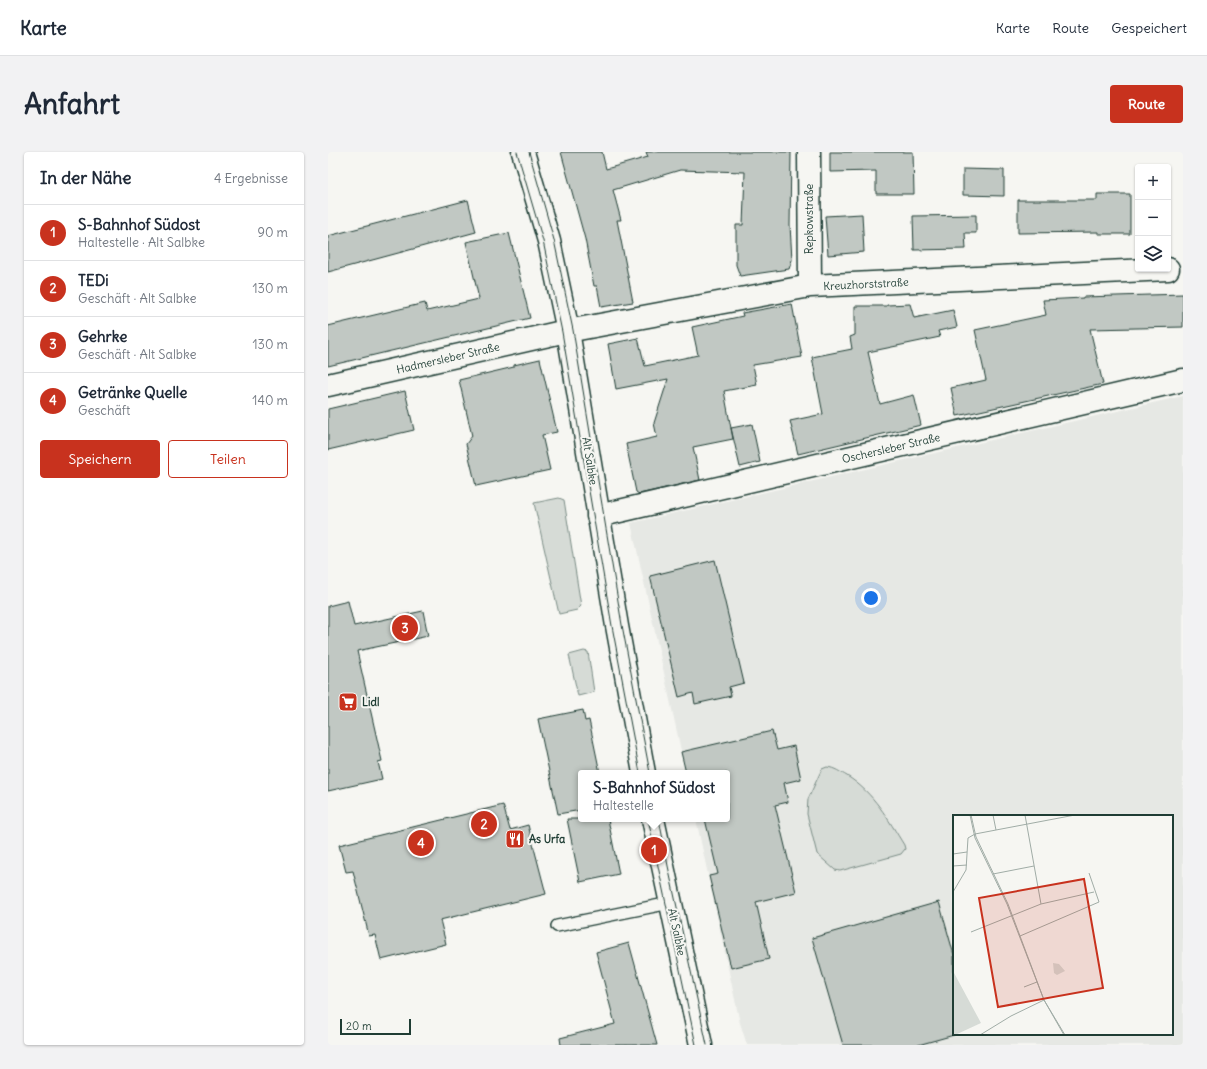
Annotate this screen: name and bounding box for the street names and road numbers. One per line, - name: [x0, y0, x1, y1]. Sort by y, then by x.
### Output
- street label: Repkowstraße: [802, 184, 816, 254]
- street label: Kreuzhorststraße: [823, 275, 909, 293]
- street label: Hadmersleber Straße: [395, 339, 501, 377]
- street label: Oschersleber Straße: [840, 430, 942, 466]
- street label: Alt Salbke: [579, 436, 601, 486]
- street label: Alt Salbke: [665, 907, 689, 957]

